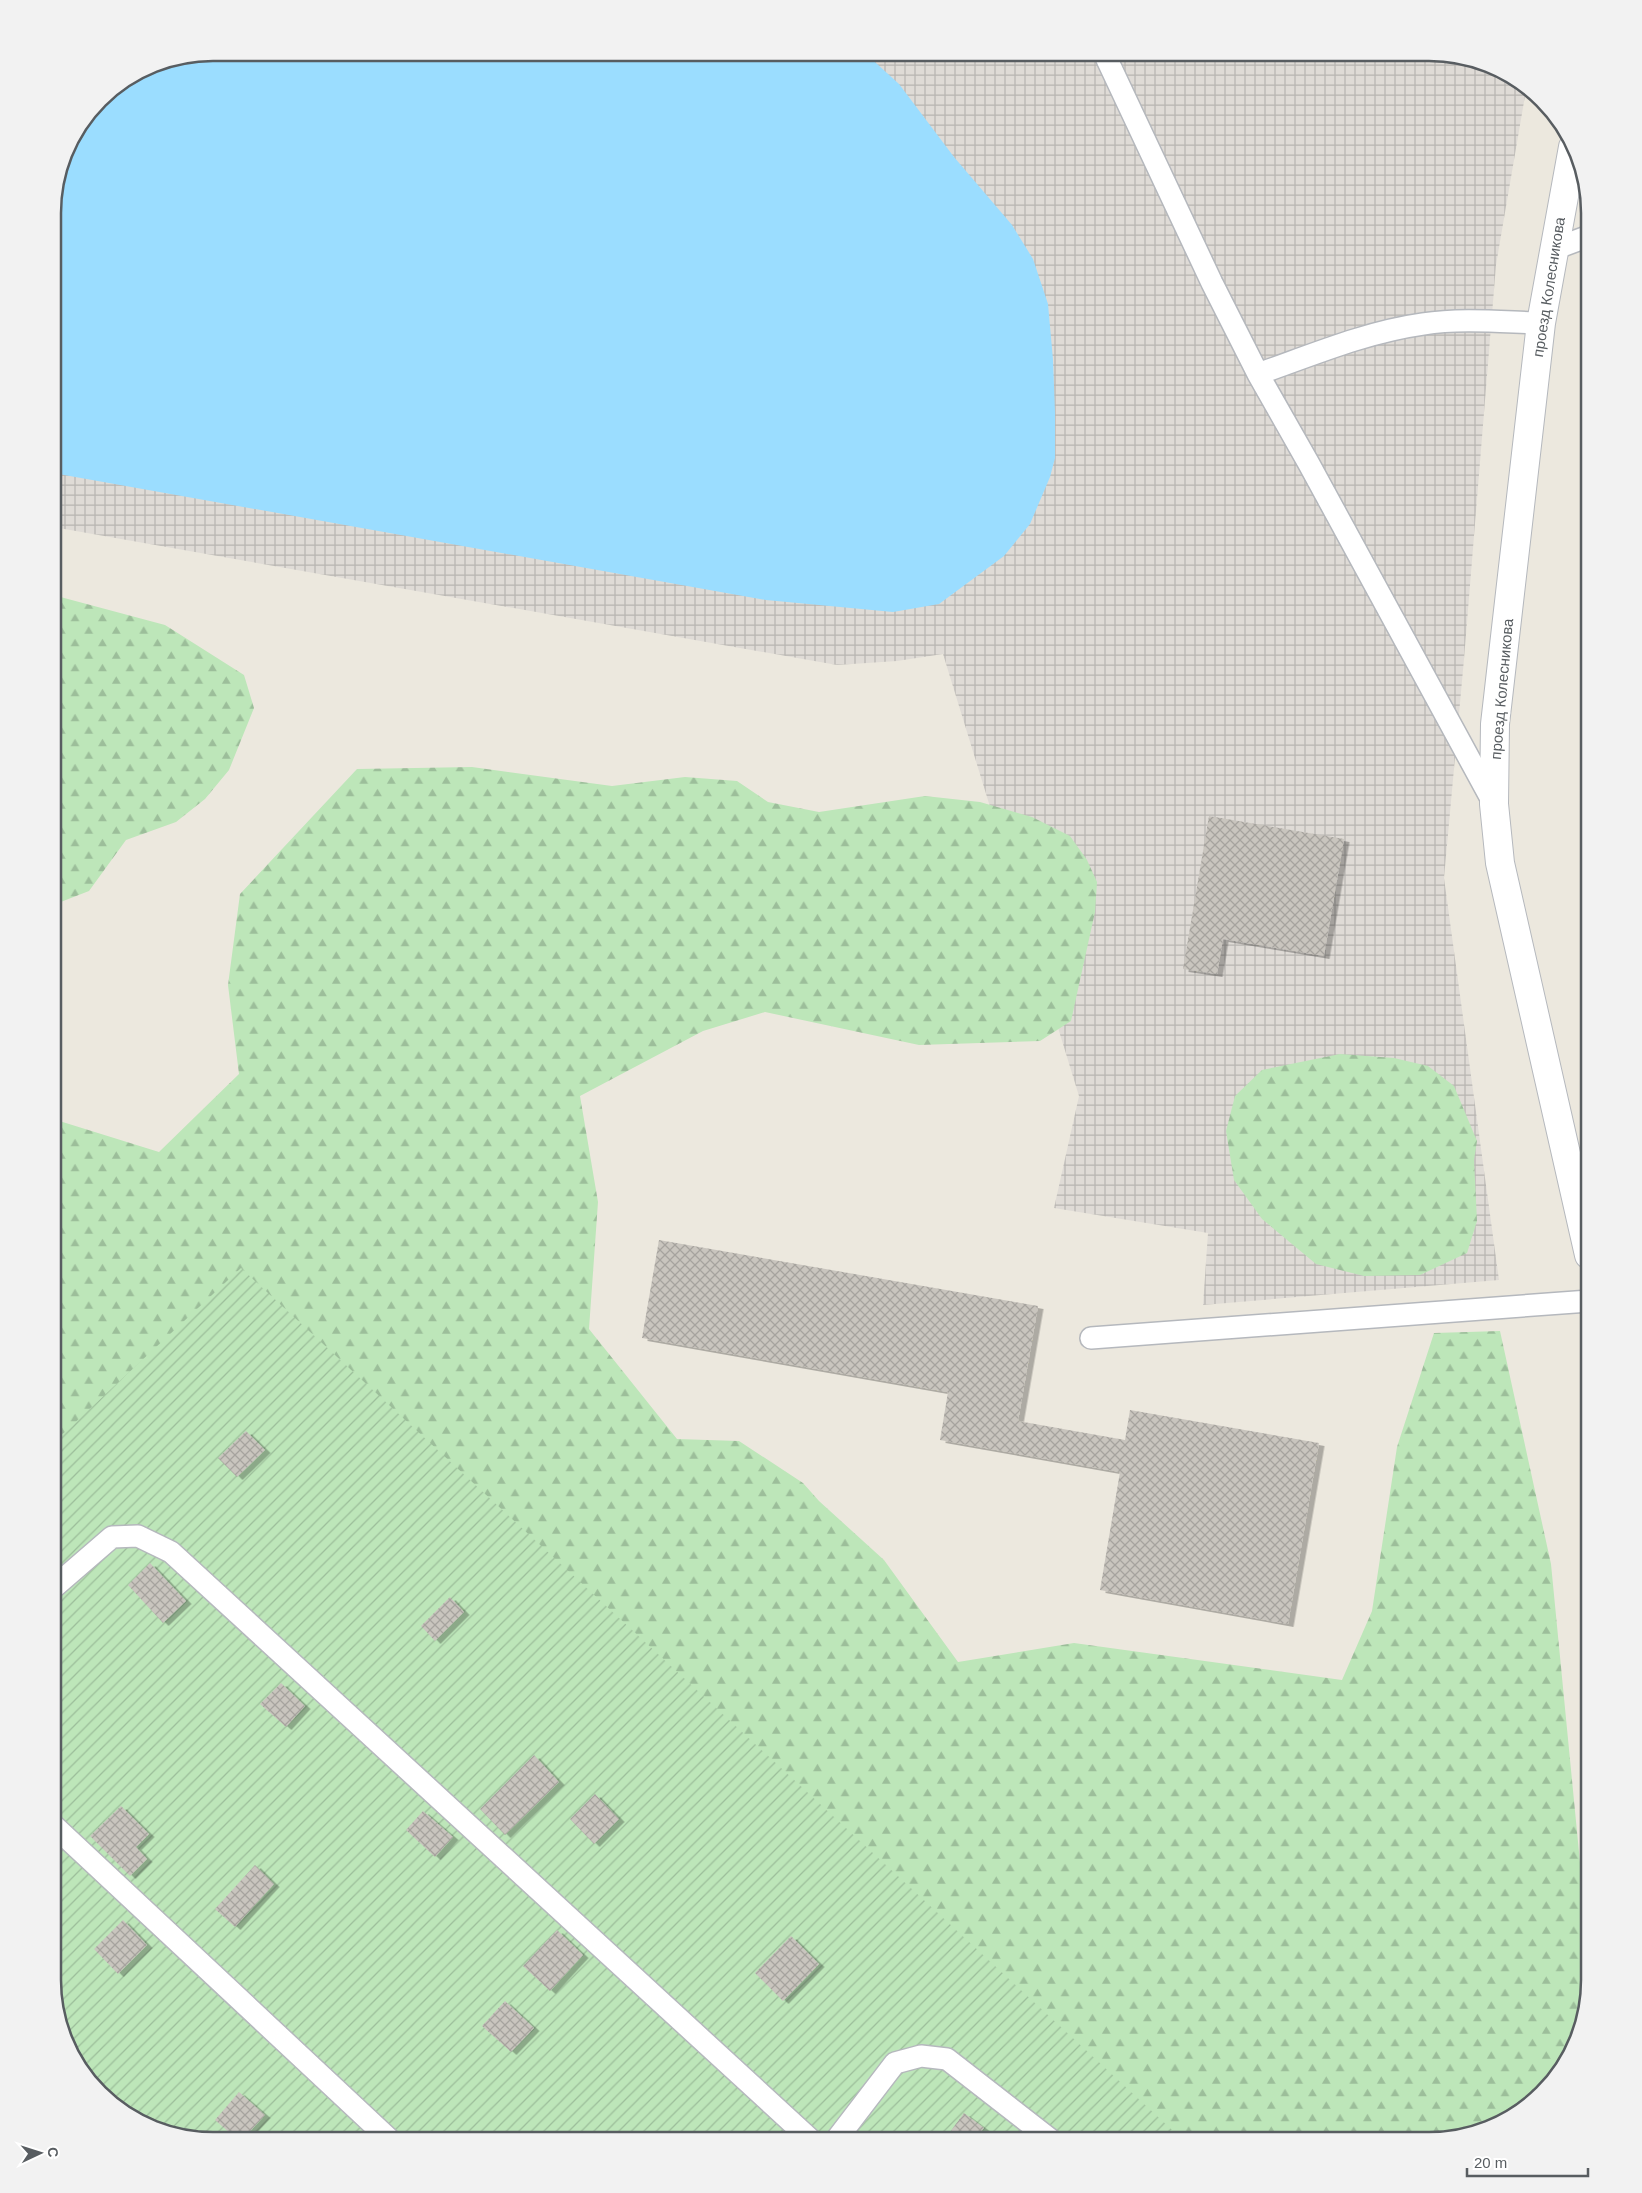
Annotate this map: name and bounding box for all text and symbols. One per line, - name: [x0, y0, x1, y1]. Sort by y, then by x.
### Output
- street label: проезд Колесникова: [1529, 215, 1568, 358]
- street label: проезд Колесникова: [1487, 617, 1516, 760]
- north arrow: [15, 2128, 65, 2178]
- text: С: [45, 2146, 61, 2158]
- scale bar: [1467, 2146, 1588, 2178]
- text: 20 m: [1474, 2154, 1507, 2171]

